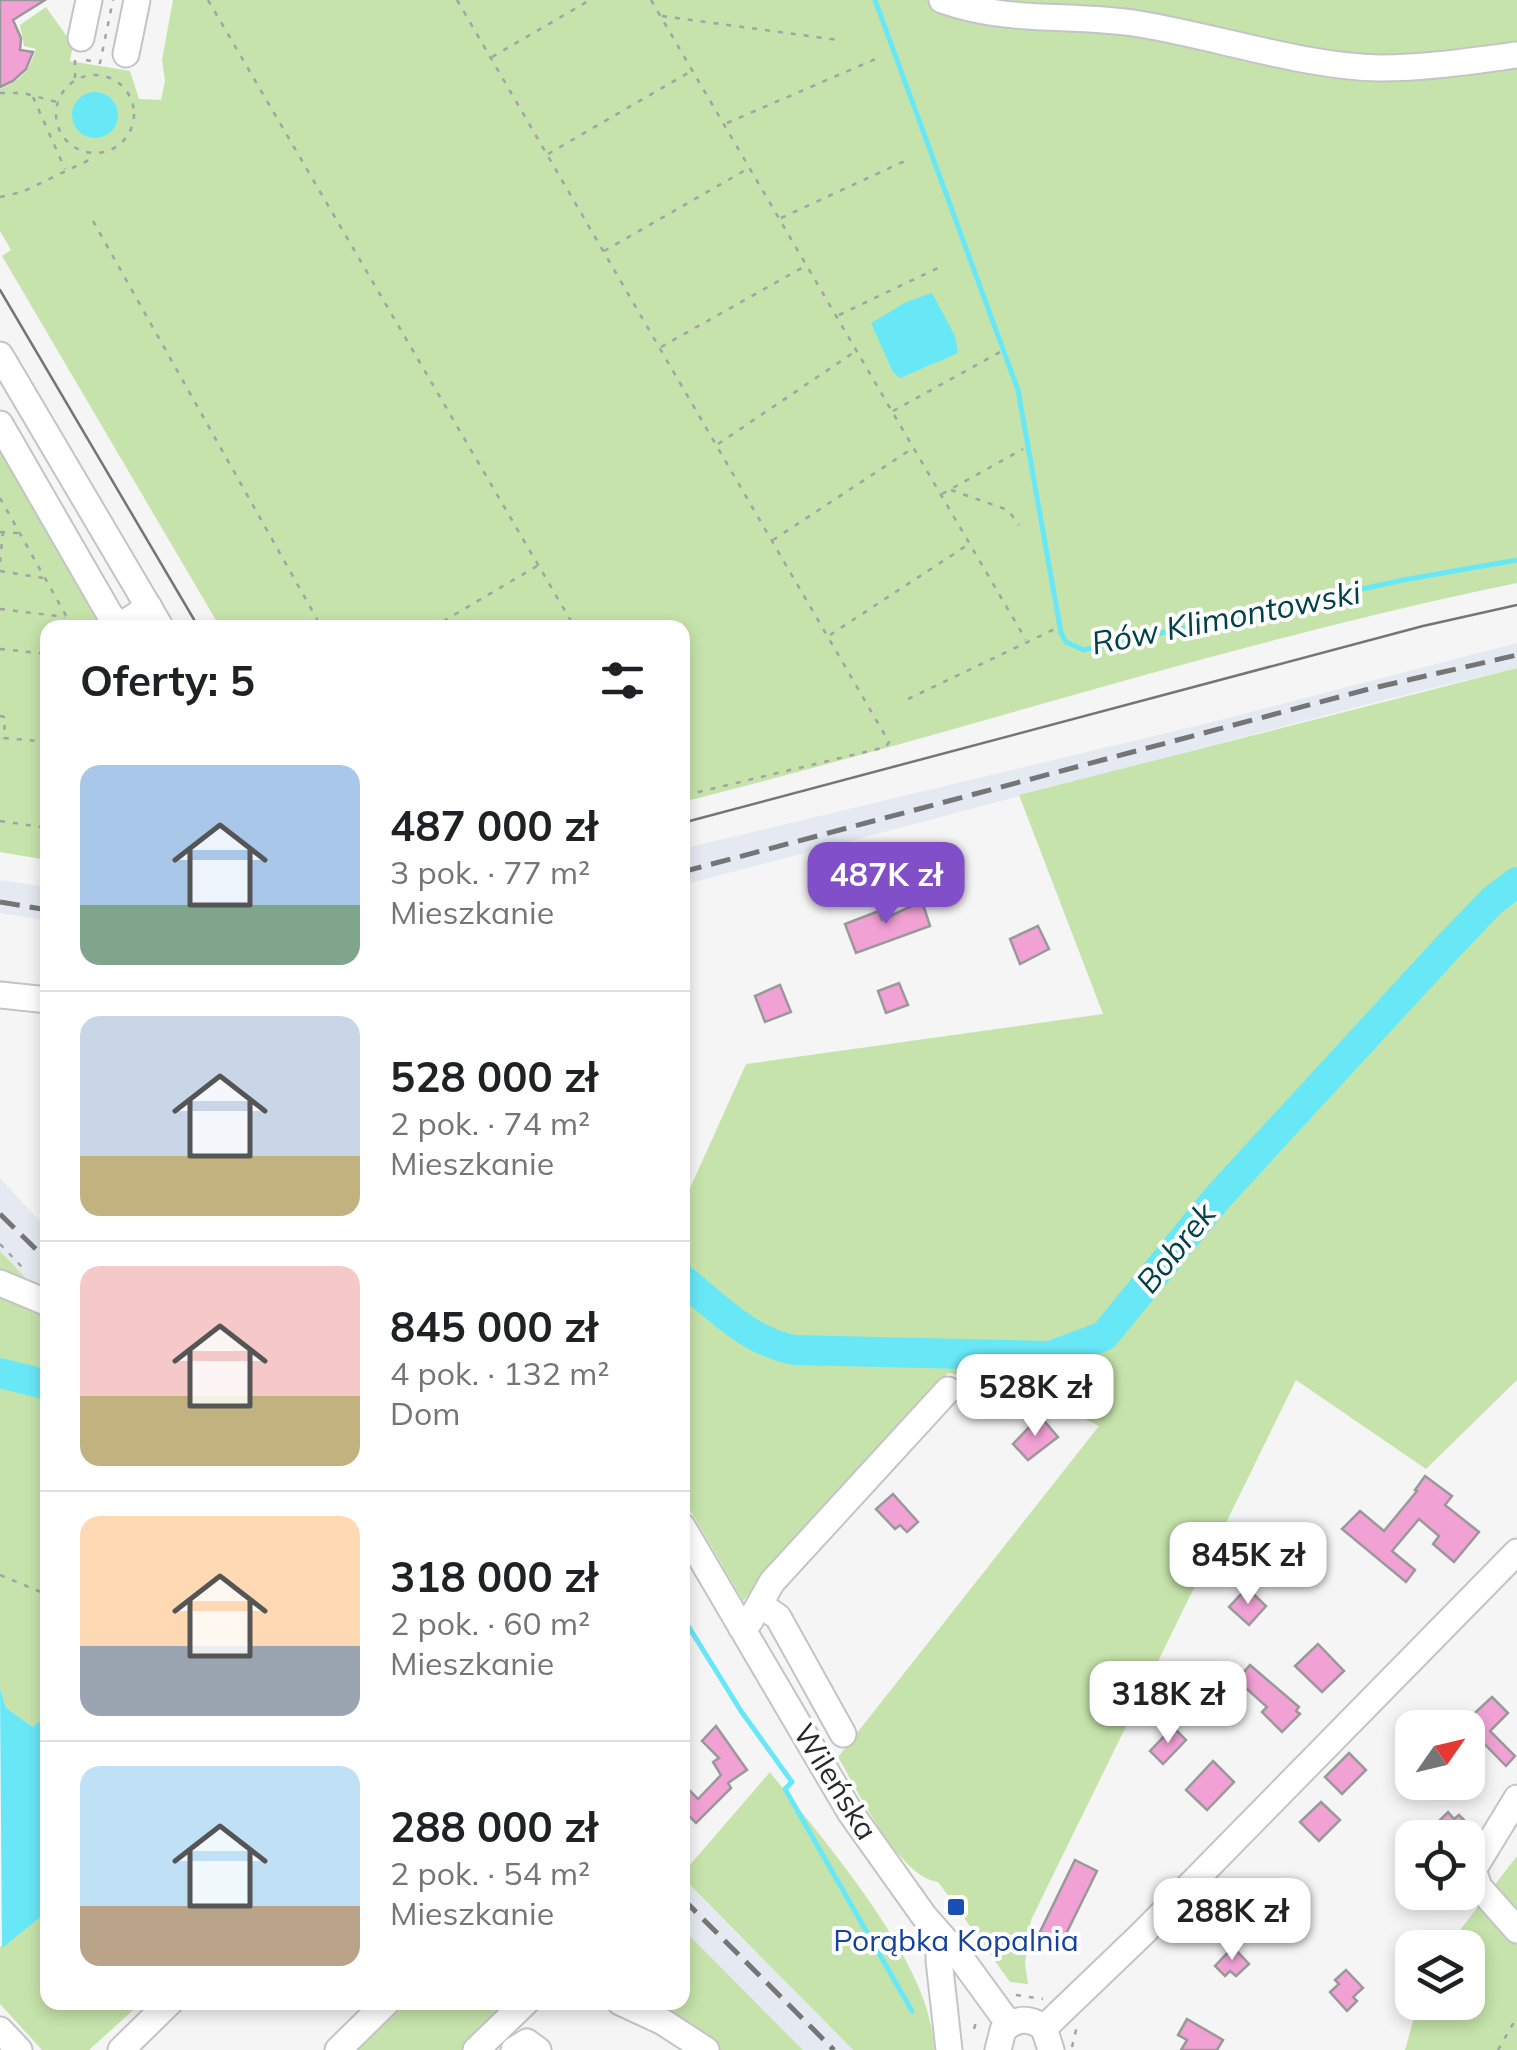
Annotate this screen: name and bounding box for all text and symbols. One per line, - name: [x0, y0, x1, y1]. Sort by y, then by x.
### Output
- water label: Rów Klimontowski: [1088, 571, 1364, 663]
- icon: filters: [595, 653, 650, 708]
- text: Oferty: 5: [80, 654, 255, 707]
- text: 487 000 zł: [390, 799, 597, 852]
- icon: home: [160, 805, 280, 925]
- pin: 487K zł: [794, 842, 978, 927]
- text: 3 pok. · 77 m²: [390, 852, 590, 892]
- text: 487K zł: [830, 854, 942, 894]
- text: Mieszkanie: [390, 892, 554, 932]
- text: 528 000 zł: [390, 1050, 597, 1103]
- icon: home: [160, 1056, 280, 1176]
- text: 2 pok. · 74 m²: [390, 1103, 590, 1143]
- text: Mieszkanie: [390, 1143, 554, 1183]
- water label: Bobrek: [1127, 1193, 1225, 1301]
- text: 845 000 zł: [390, 1300, 597, 1353]
- icon: home: [160, 1306, 280, 1426]
- text: 4 pok. · 132 m²: [390, 1353, 609, 1393]
- pin: 528K zł: [943, 1354, 1127, 1439]
- text: 528K zł: [979, 1366, 1091, 1406]
- text: Dom: [390, 1393, 460, 1433]
- pin: 845K zł: [1156, 1522, 1340, 1607]
- text: 845K zł: [1192, 1534, 1304, 1574]
- text: 318 000 zł: [390, 1550, 597, 1603]
- icon: home: [160, 1556, 280, 1676]
- text: 2 pok. · 60 m²: [390, 1603, 590, 1643]
- text: Mieszkanie: [390, 1643, 554, 1683]
- pin: 318K zł: [1076, 1661, 1260, 1746]
- text: 318K zł: [1112, 1673, 1224, 1713]
- north arrow: [1395, 1710, 1485, 1800]
- map controls: [1395, 1710, 1485, 2020]
- street label: Wileńska: [785, 1716, 886, 1847]
- text: 288 000 zł: [390, 1800, 597, 1853]
- icon: home: [160, 1806, 280, 1926]
- button: locate: [1395, 1820, 1485, 1910]
- text: 2 pok. · 54 m²: [390, 1853, 590, 1893]
- pin: 288K zł: [1140, 1878, 1324, 1963]
- text: 288K zł: [1176, 1890, 1288, 1930]
- text: Mieszkanie: [390, 1893, 554, 1933]
- marker: Porąbka Kopalnia: [945, 1896, 967, 1918]
- place label: Porąbka Kopalnia: [833, 1921, 1079, 1959]
- button: layers: [1395, 1930, 1485, 2020]

